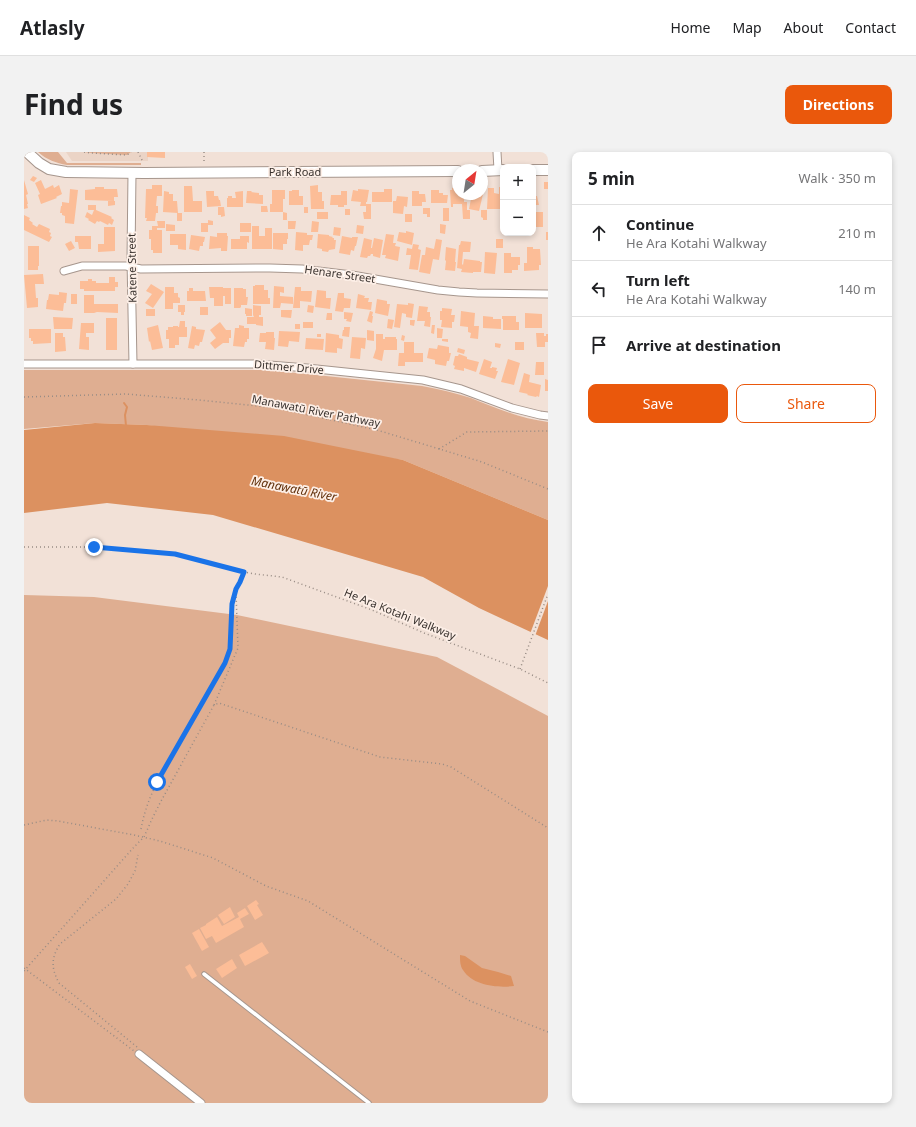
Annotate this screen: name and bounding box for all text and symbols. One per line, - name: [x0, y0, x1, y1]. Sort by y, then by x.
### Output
- text: Atlasly: [20, 15, 85, 41]
- text: Home: [671, 18, 710, 37]
- text: Map: [732, 18, 762, 37]
- text: About: [784, 18, 823, 37]
- text: Contact: [845, 18, 896, 37]
- text: Find us: [24, 85, 123, 123]
- button: Directions: [785, 85, 892, 124]
- street label: Park Road: [269, 164, 321, 179]
- north arrow: [452, 164, 488, 200]
- map controls: [500, 164, 536, 236]
- button: +: [500, 164, 536, 200]
- text: 5 min: [588, 167, 635, 190]
- text: Walk · 350 m: [798, 169, 876, 187]
- button: −: [500, 200, 536, 236]
- text: Continue: [626, 214, 694, 234]
- icon: ahead: [588, 222, 610, 244]
- text: 210 m: [838, 224, 876, 242]
- street label: Katene Street: [123, 233, 140, 303]
- text: He Ara Kotahi Walkway: [626, 234, 767, 252]
- street label: Henare Street: [304, 261, 376, 286]
- text: Turn left: [626, 270, 690, 290]
- icon: left: [588, 278, 610, 300]
- text: 140 m: [838, 280, 876, 298]
- text: He Ara Kotahi Walkway: [626, 290, 767, 308]
- icon: arrive: [588, 334, 610, 356]
- text: Arrive at destination: [626, 335, 781, 355]
- street label: Dittmer Drive: [254, 356, 325, 377]
- button: Save: [588, 384, 728, 423]
- button: Share: [736, 384, 876, 423]
- street label: Manawatū River Pathway: [251, 391, 382, 430]
- water label: Manawatū River: [250, 472, 339, 505]
- route end: [85, 538, 103, 556]
- street label: He Ara Kotahi Walkway: [342, 584, 459, 643]
- route start: [148, 773, 166, 791]

